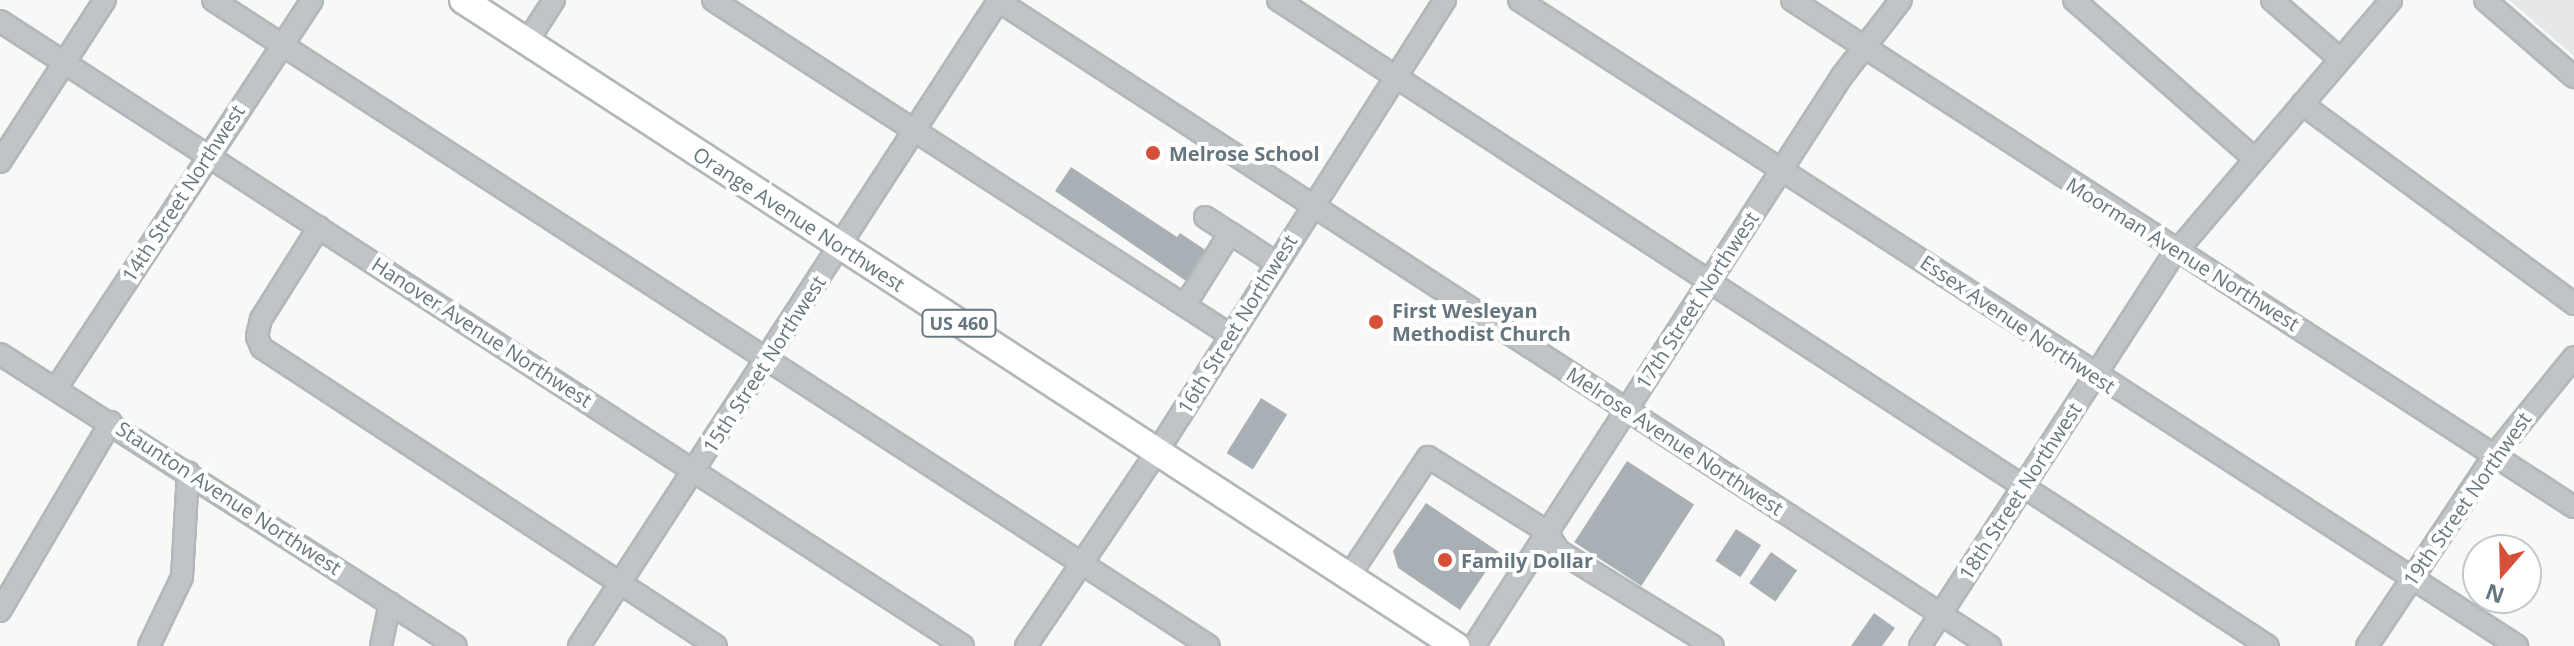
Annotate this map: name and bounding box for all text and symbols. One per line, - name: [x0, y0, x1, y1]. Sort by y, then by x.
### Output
- street label: 14th Street Northwest: [117, 100, 249, 286]
- place label: Melrose School: [1169, 141, 1320, 165]
- street label: Orange Avenue Northwest: [689, 142, 909, 296]
- marker: Melrose School: [1144, 144, 1162, 162]
- street label: Moorman Avenue Northwest: [2062, 172, 2304, 336]
- street label: 17th Street Northwest: [1631, 207, 1763, 393]
- street label: 16th Street Northwest: [1172, 230, 1302, 418]
- street label: Essex Avenue Northwest: [1916, 250, 2120, 398]
- street label: Hanover Avenue Northwest: [367, 252, 597, 412]
- street label: 15th Street Northwest: [698, 271, 830, 457]
- place label: First Wesleyan Methodist Church: [1392, 298, 1571, 345]
- road number: US 460: [921, 309, 997, 337]
- marker: First Wesleyan Methodist Church: [1367, 313, 1385, 331]
- street label: Melrose Avenue Northwest: [1562, 362, 1788, 520]
- street label: 18th Street Northwest: [1954, 398, 2086, 584]
- street label: 19th Street Northwest: [2398, 408, 2536, 590]
- street label: Staunton Avenue Northwest: [112, 416, 346, 580]
- north arrow: [2462, 534, 2542, 614]
- place label: Family Dollar: [1461, 548, 1593, 572]
- marker: Family Dollar: [1436, 551, 1454, 569]
- text: N: [2481, 578, 2508, 612]

